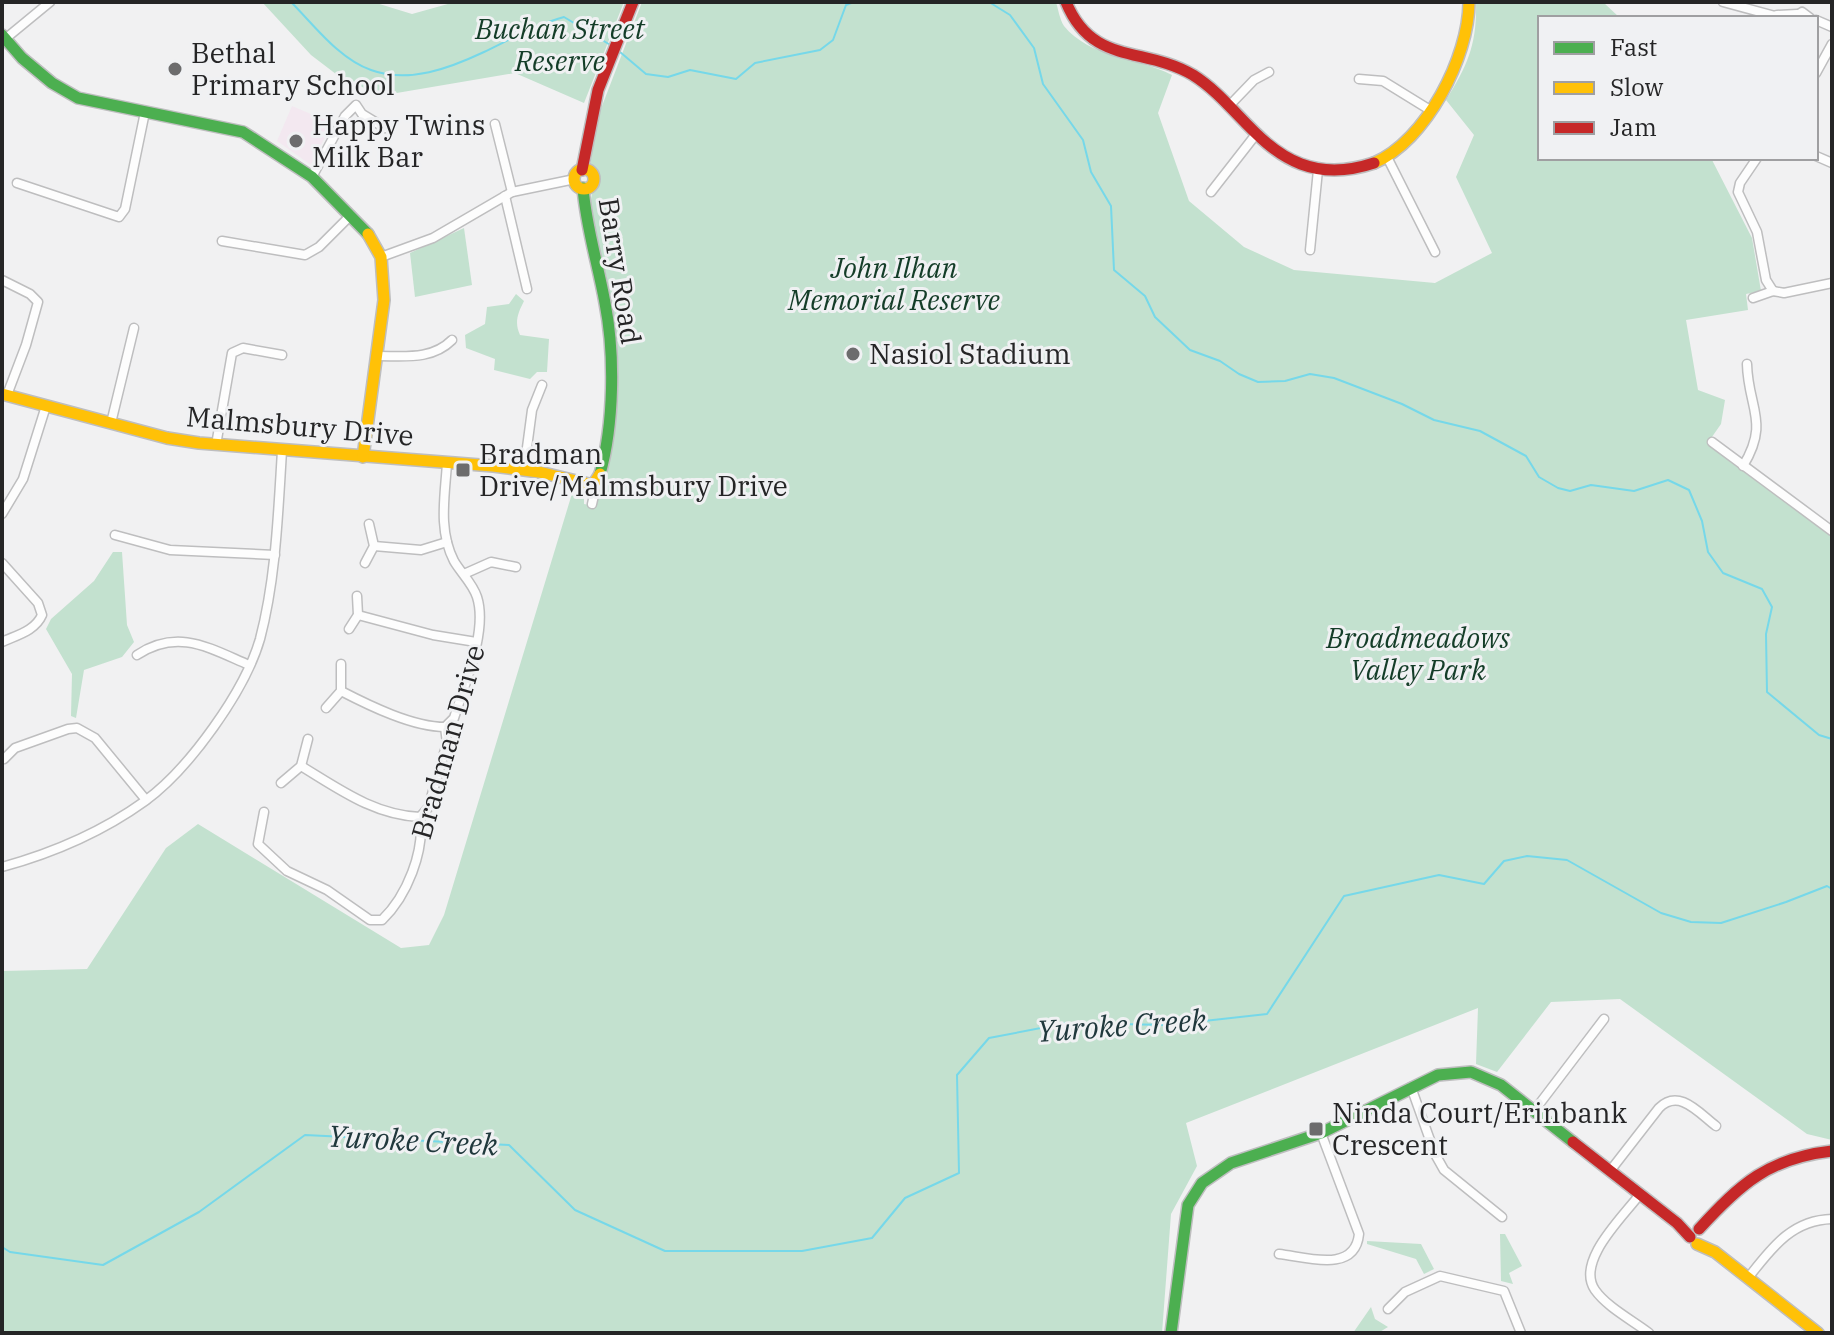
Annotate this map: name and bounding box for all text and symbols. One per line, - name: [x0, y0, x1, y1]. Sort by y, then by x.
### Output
- park label: Buchan Street Reserve: [474, 10, 646, 79]
- legend: [1538, 16, 1818, 160]
- text: Fast: [1610, 31, 1657, 63]
- place label: Bethal Primary School: [191, 34, 395, 103]
- marker: Bethal Primary School: [166, 60, 184, 78]
- text: Slow: [1610, 71, 1664, 103]
- place label: Happy Twins Milk Bar: [312, 106, 485, 175]
- text: Jam: [1610, 111, 1657, 143]
- marker: Happy Twins Milk Bar: [287, 132, 305, 150]
- street label: Barry Road: [591, 195, 650, 347]
- park label: John Ilhan Memorial Reserve: [787, 249, 1001, 318]
- place label: Nasiol Stadium: [869, 335, 1071, 372]
- marker: Nasiol Stadium: [844, 345, 862, 363]
- street label: Malmsbury Drive: [185, 397, 415, 454]
- place label: Bradman Drive/Malmsbury Drive: [479, 435, 788, 504]
- marker: Bradman Drive/Malmsbury Drive: [454, 461, 472, 479]
- park label: Broadmeadows Valley Park: [1325, 619, 1510, 688]
- street label: Bradman Drive: [402, 640, 493, 843]
- water label: Yuroke Creek: [1036, 999, 1208, 1050]
- place label: Ninda Court/Erinbank Crescent: [1332, 1094, 1628, 1163]
- water label: Yuroke Creek: [327, 1116, 499, 1163]
- marker: Ninda Court/Erinbank Crescent: [1307, 1120, 1325, 1138]

